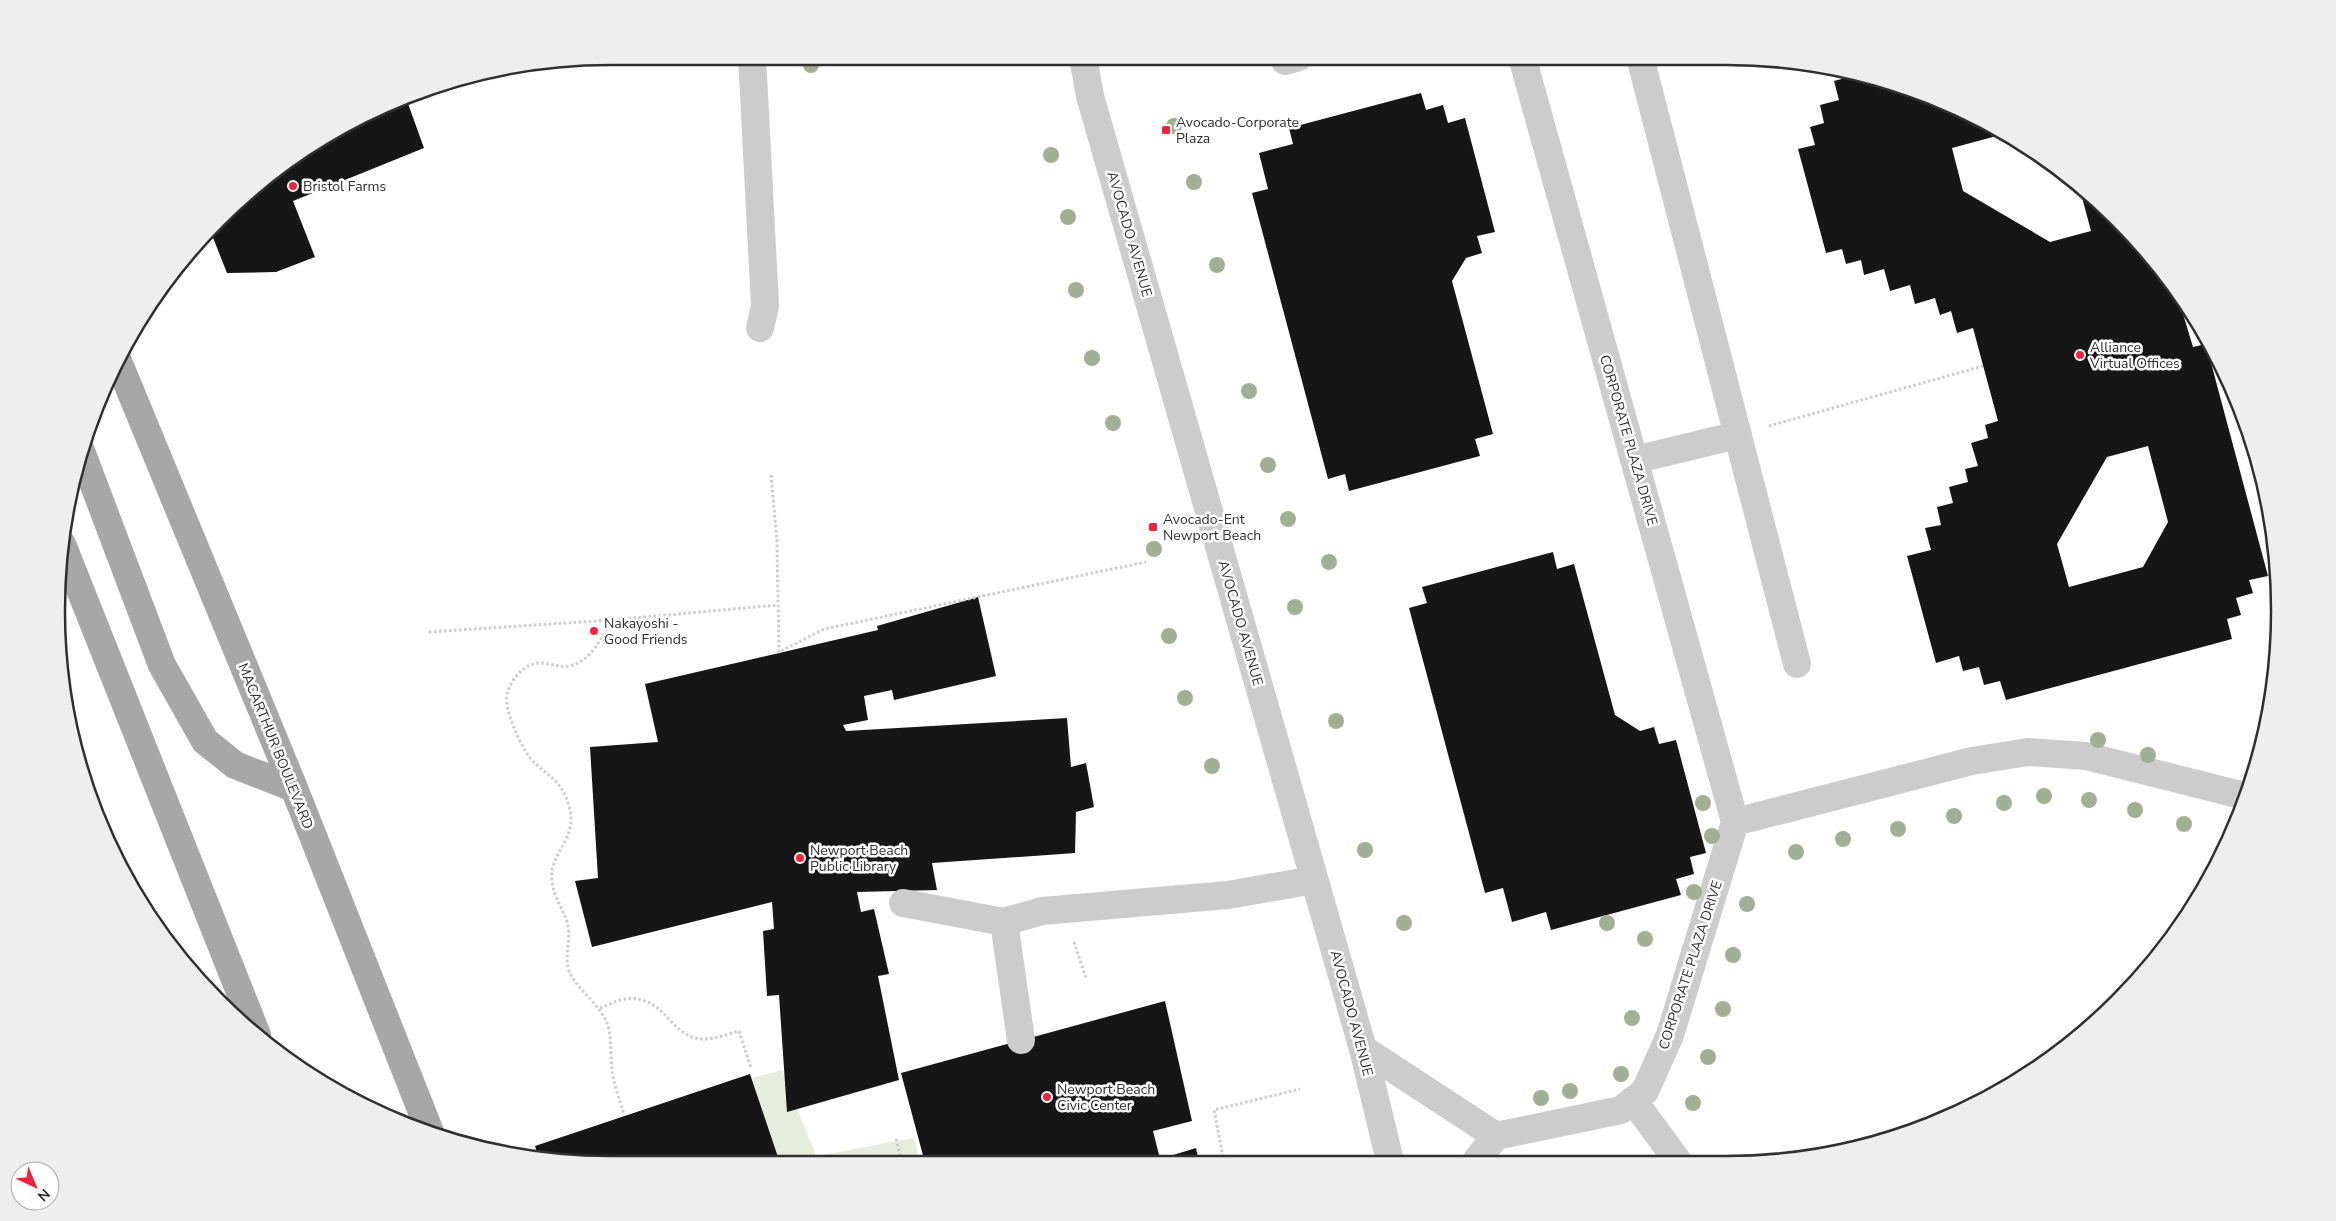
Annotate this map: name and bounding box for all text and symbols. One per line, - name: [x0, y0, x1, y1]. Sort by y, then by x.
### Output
- place label: Avocado-Corporate Plaza: [1176, 113, 1299, 148]
- marker: Avocado-Corporate Plaza: [1160, 124, 1172, 136]
- street label: AVOCADO AVENUE: [1103, 169, 1157, 299]
- place label: Bristol Farms: [303, 177, 387, 196]
- marker: Bristol Farms: [287, 180, 299, 192]
- place label: Alliance Virtual Offices: [2089, 338, 2180, 373]
- marker: Alliance Virtual Offices: [2074, 349, 2086, 361]
- street label: CORPORATE PLAZA DRIVE: [1595, 353, 1662, 528]
- place label: Avocado-Ent Newport Beach: [1163, 510, 1261, 545]
- marker: Avocado-Ent Newport Beach: [1147, 521, 1159, 533]
- street label: AVOCADO AVENUE: [1214, 558, 1268, 688]
- place label: Nakayoshi - Good Friends: [604, 614, 688, 649]
- marker: Nakayoshi - Good Friends: [588, 625, 600, 637]
- street label: MACARTHUR BOULEVARD: [233, 660, 318, 832]
- place label: Newport Beach Public Library: [810, 841, 908, 876]
- marker: Newport Beach Public Library: [794, 852, 806, 864]
- street label: CORPORATE PLAZA DRIVE: [1654, 878, 1727, 1052]
- street label: AVOCADO AVENUE: [1326, 948, 1377, 1078]
- place label: Newport Beach Civic Center: [1057, 1080, 1155, 1115]
- marker: Newport Beach Civic Center: [1041, 1091, 1053, 1103]
- north arrow: [10, 1161, 60, 1211]
- text: N: [33, 1185, 54, 1205]

